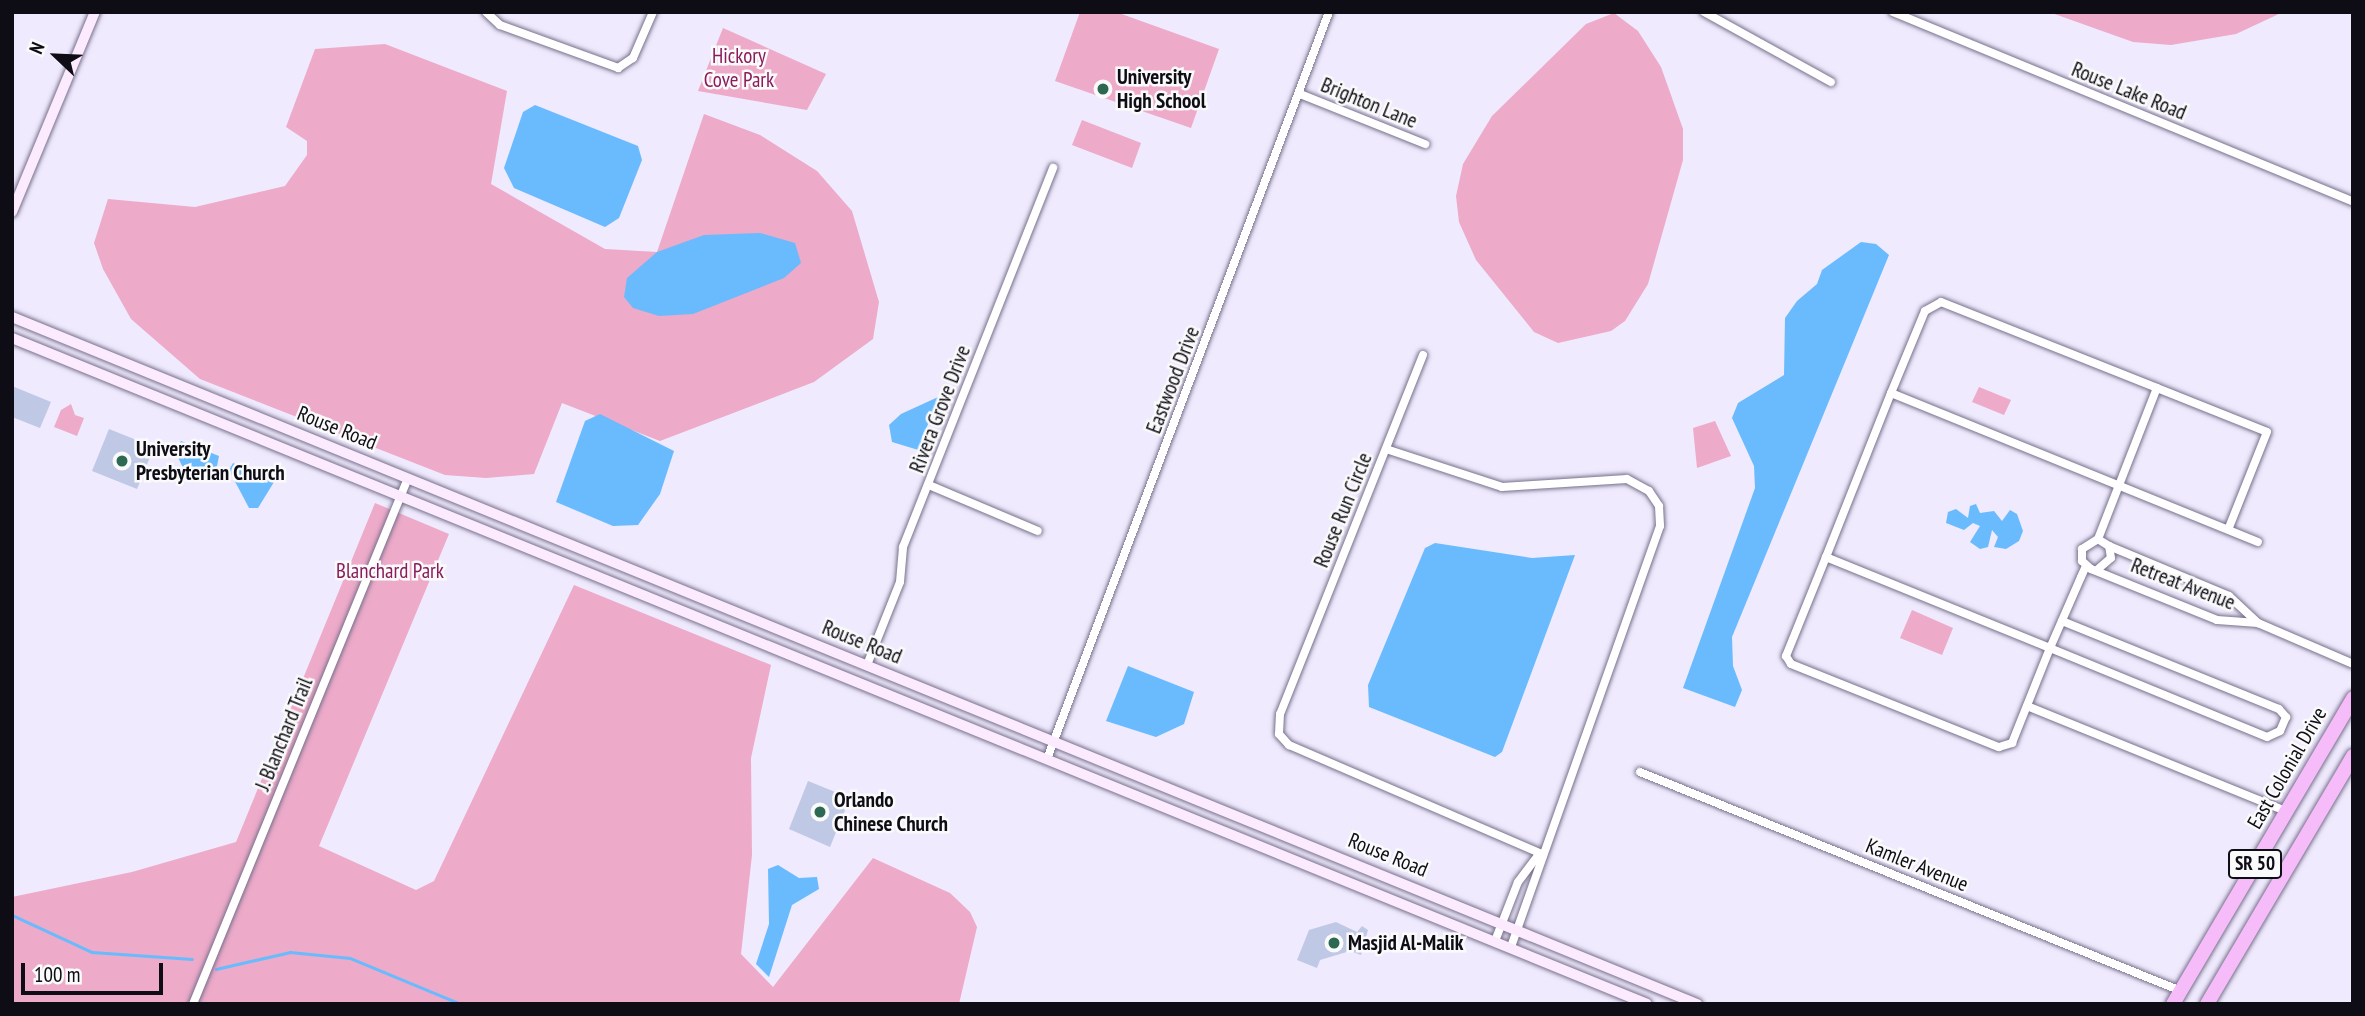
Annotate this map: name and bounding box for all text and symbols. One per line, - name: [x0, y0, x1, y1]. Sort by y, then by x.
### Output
- north arrow: [21, 21, 91, 91]
- text: N: [24, 38, 50, 57]
- park label: Hickory Cove Park: [704, 43, 774, 93]
- street label: Rouse Lake Road: [2068, 57, 2190, 125]
- place label: University High School: [1117, 64, 1206, 114]
- street label: Brighton Lane: [1317, 72, 1421, 134]
- marker: University High School: [1095, 81, 1111, 97]
- street label: Eastwood Drive: [1141, 323, 1205, 437]
- street label: Rivera Grove Drive: [904, 342, 976, 476]
- street label: Rouse Road: [294, 401, 380, 455]
- place label: University Presbyterian Church: [136, 436, 285, 486]
- street label: Rouse Run Circle: [1309, 449, 1377, 571]
- marker: University Presbyterian Church: [114, 453, 130, 469]
- street label: Retreat Avenue: [2127, 553, 2239, 615]
- park label: Blanchard Park: [336, 558, 444, 584]
- street label: Rouse Road: [819, 615, 905, 669]
- street label: J. Blanchard Trail: [250, 673, 318, 795]
- street label: East Colonial Drive: [2242, 703, 2332, 833]
- place label: Orlando Chinese Church: [834, 787, 948, 837]
- marker: Orlando Chinese Church: [812, 804, 828, 820]
- street label: Rouse Road: [1345, 828, 1431, 882]
- street label: Kamler Avenue: [1862, 833, 1972, 897]
- road number: SR 50: [2227, 848, 2283, 880]
- place label: Masjid Al-Malik: [1348, 930, 1464, 956]
- marker: Masjid Al-Malik: [1326, 935, 1342, 951]
- scale bar: [24, 950, 166, 994]
- text: 100 m: [34, 961, 80, 988]

